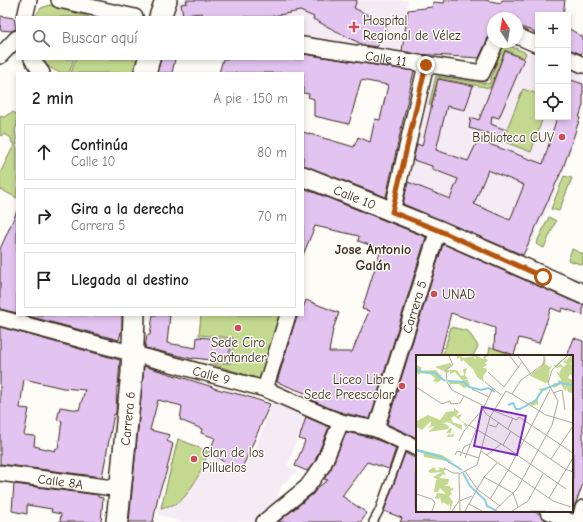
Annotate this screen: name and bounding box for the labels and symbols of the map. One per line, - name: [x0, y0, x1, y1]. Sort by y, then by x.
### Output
- north arrow: [487, 12, 523, 48]
- place label: Hospital Regional de Vélez: [363, 13, 461, 43]
- marker: Hospital Regional de Vélez: [348, 21, 360, 33]
- street label: Calle 11: [364, 47, 408, 69]
- route end: [417, 56, 435, 74]
- place label: Biblioteca CUV: [472, 130, 554, 145]
- marker: Biblioteca CUV: [557, 132, 567, 142]
- street label: Calle 10: [332, 182, 378, 212]
- district label: Jose Antonio Galán: [335, 241, 411, 274]
- route start: [534, 268, 552, 286]
- street label: Carrera 5: [399, 279, 429, 335]
- place label: UNAD: [442, 287, 475, 302]
- marker: UNAD: [429, 289, 439, 299]
- marker: Sede Ciro Santander: [233, 323, 243, 333]
- place label: Sede Ciro Santander: [210, 335, 267, 365]
- inset map: [416, 355, 573, 512]
- street label: Calle 9: [191, 362, 232, 387]
- place label: Liceo Libre Sede Preescolar: [304, 372, 395, 402]
- marker: Liceo Libre Sede Preescolar: [397, 381, 407, 391]
- street label: Carrera 6: [117, 391, 138, 446]
- place label: Clan de los Pilluelos: [202, 445, 264, 475]
- marker: Clan de los Pilluelos: [189, 454, 199, 464]
- street label: Calle 8A: [37, 471, 84, 491]

